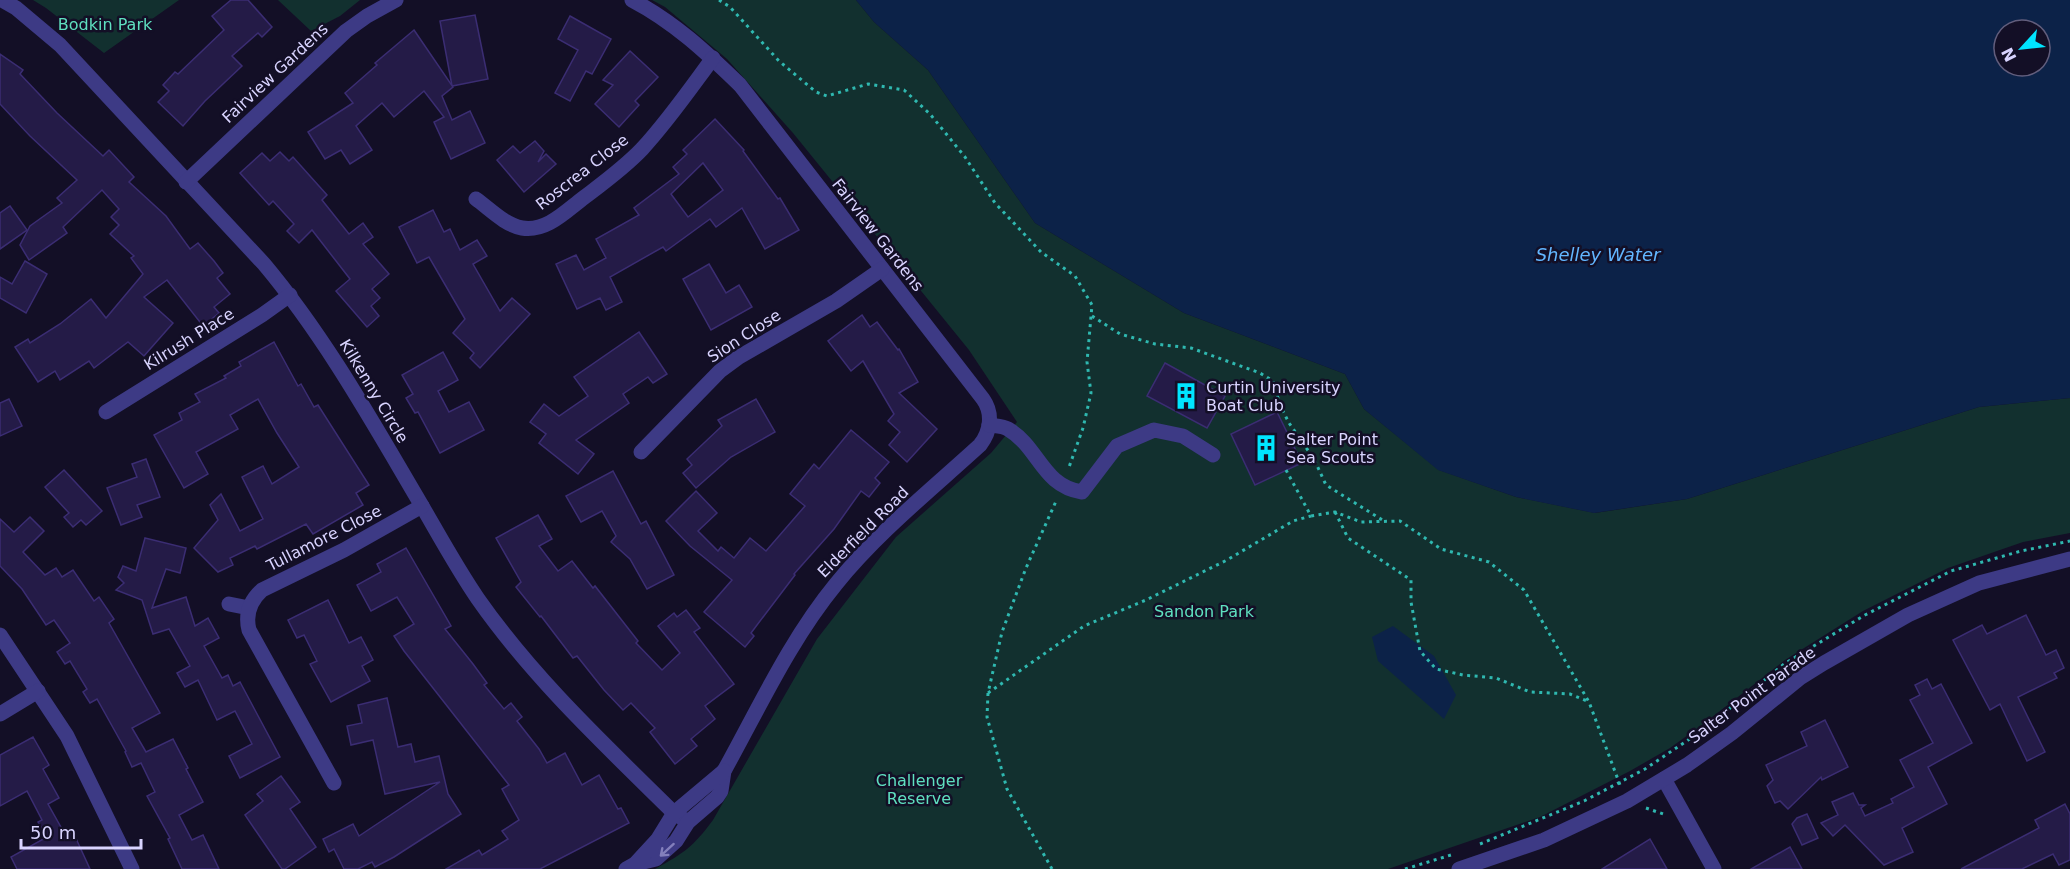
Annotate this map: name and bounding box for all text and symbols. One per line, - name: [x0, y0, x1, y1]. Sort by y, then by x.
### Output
- park label: Bodkin Park: [58, 15, 153, 34]
- north arrow: [1992, 18, 2052, 78]
- street label: Fairview Gardens: [218, 19, 332, 127]
- text: N: [1998, 44, 2021, 65]
- street label: Roscrea Close: [532, 130, 632, 214]
- street label: Fairview Gardens: [828, 175, 928, 295]
- water label: Shelley Water: [1536, 244, 1662, 265]
- street label: Kilrush Place: [141, 304, 237, 374]
- street label: Sion Close: [704, 305, 784, 367]
- street label: Kilkenny Circle: [336, 336, 412, 446]
- place label: Curtin University Boat Club: [1206, 378, 1341, 415]
- building icon: Curtin University Boat Club: [1171, 381, 1201, 411]
- place label: Salter Point Sea Scouts: [1286, 430, 1378, 467]
- building icon: Salter Point Sea Scouts: [1251, 433, 1281, 463]
- street label: Elderfield Road: [814, 483, 912, 581]
- street label: Tullamore Close: [263, 501, 385, 576]
- park label: Sandon Park: [1154, 602, 1255, 621]
- street label: Salter Point Parade: [1685, 643, 1819, 747]
- park label: Challenger Reserve: [876, 771, 963, 808]
- scale bar: [21, 812, 141, 850]
- text: 50 m: [30, 822, 76, 843]
- one-way arrow: [660, 843, 675, 857]

